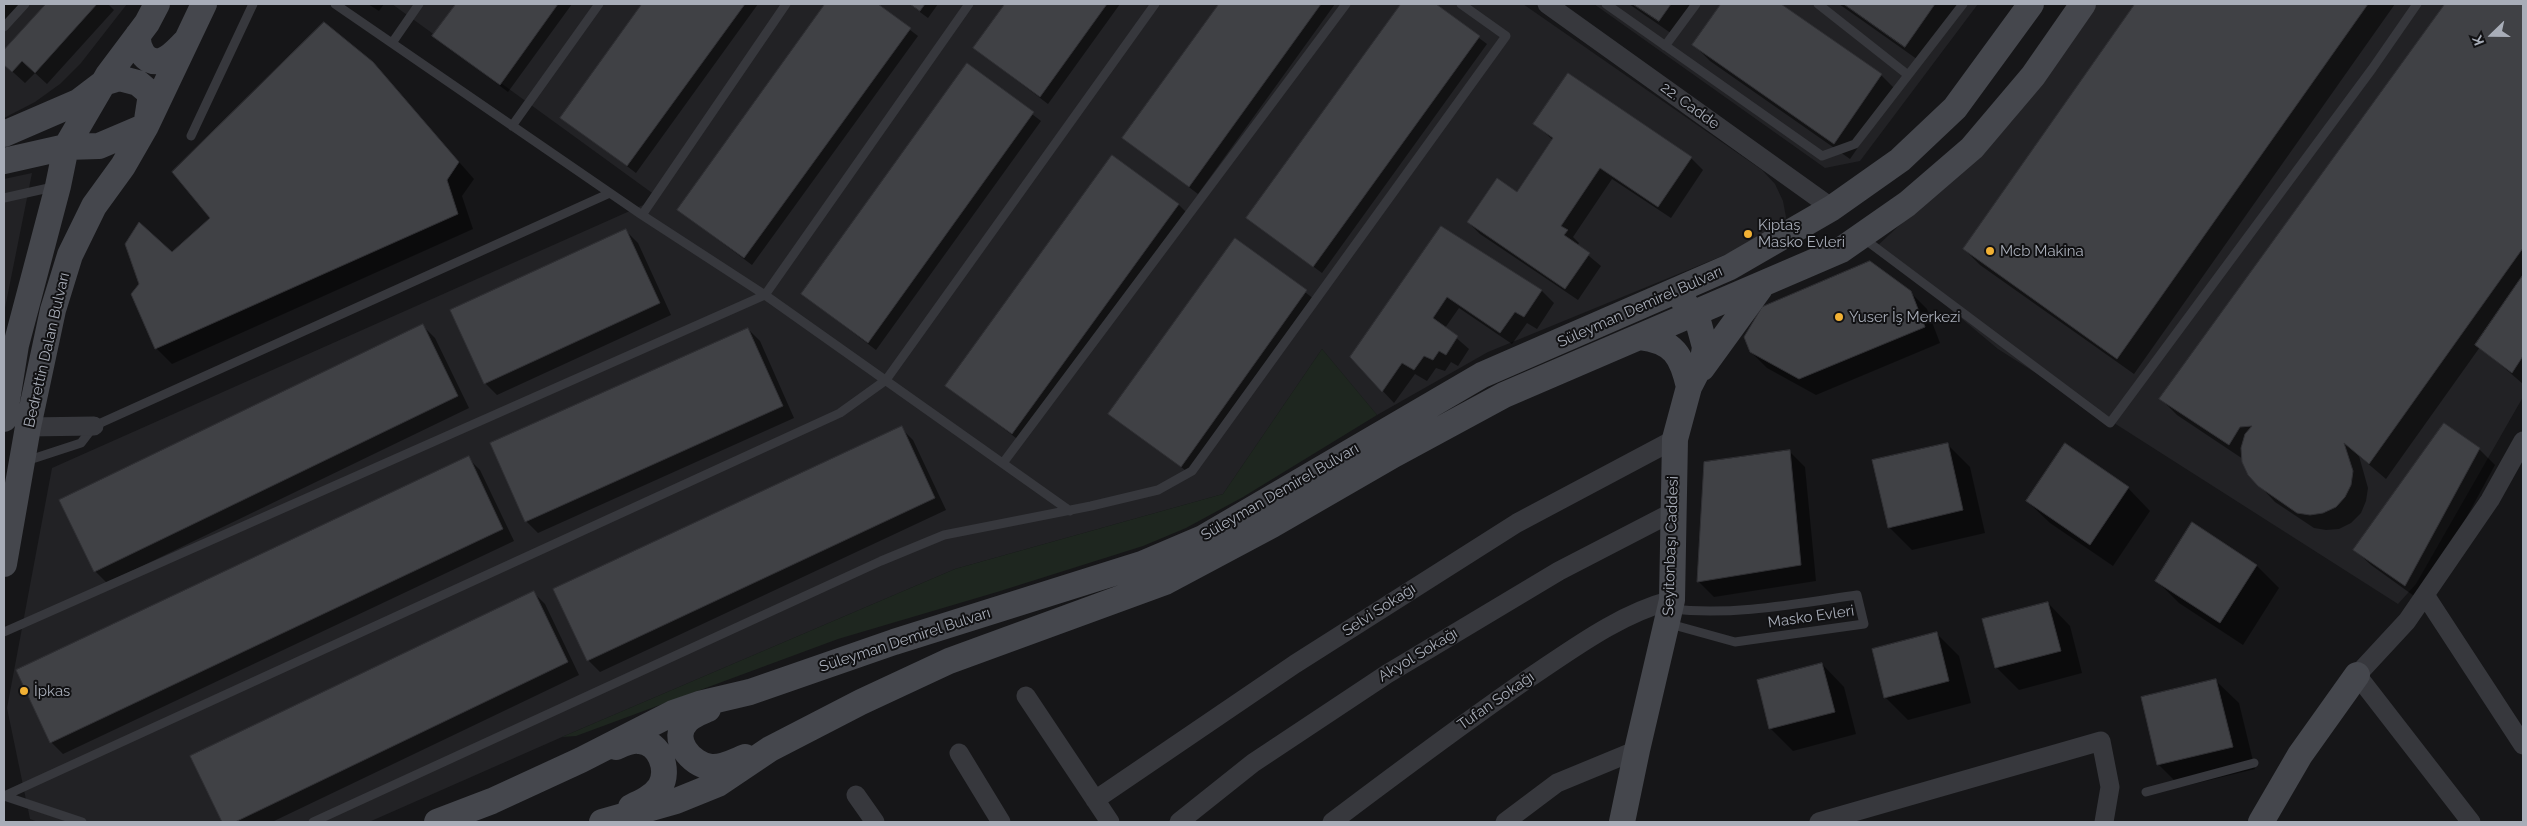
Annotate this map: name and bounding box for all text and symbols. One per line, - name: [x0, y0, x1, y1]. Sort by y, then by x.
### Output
- north arrow: [2467, 10, 2517, 60]
- text: K: [2469, 33, 2487, 48]
- street label: 22. Cadde: [1657, 79, 1723, 133]
- place label: Kiptaş Masko Evleri: [1758, 216, 1845, 251]
- marker: Kiptaş Masko Evleri: [1742, 228, 1754, 240]
- place label: Mcb Makina: [2000, 242, 2084, 260]
- marker: Mcb Makina: [1984, 245, 1996, 257]
- street label: Süleyman Demirel Bulvarı: [1555, 262, 1725, 352]
- street label: Bedrettin Dalan Bulvarı: [20, 271, 74, 429]
- place label: Yuser İş Merkezi: [1849, 308, 1961, 326]
- marker: Yuser İş Merkezi: [1833, 311, 1845, 323]
- street label: Süleyman Demirel Bulvarı: [1198, 439, 1362, 545]
- street label: Seyitonbaşı Caddesi: [1660, 476, 1682, 616]
- street label: Selvi Sokağı: [1339, 580, 1419, 640]
- street label: Masko Evleri: [1767, 602, 1855, 632]
- street label: Süleyman Demirel Bulvarı: [817, 604, 993, 676]
- street label: Akyol Sokağı: [1375, 624, 1461, 686]
- street label: Tufan Sokağı: [1454, 668, 1538, 734]
- place label: İpkas: [34, 682, 70, 700]
- marker: İpkas: [18, 685, 30, 697]

